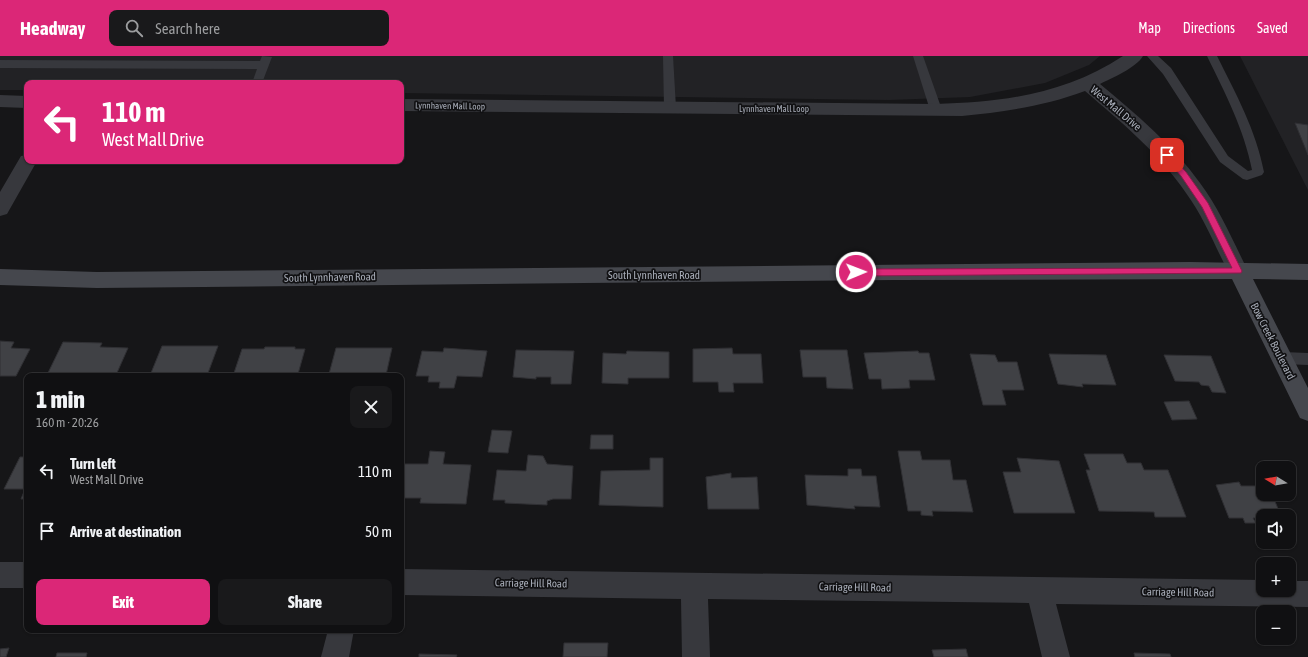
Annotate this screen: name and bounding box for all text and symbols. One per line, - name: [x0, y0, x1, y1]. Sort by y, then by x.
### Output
- search box: [109, 10, 389, 46]
- text: Headway: [20, 17, 85, 39]
- icon: search: [123, 17, 145, 39]
- text: Search here: [155, 20, 220, 37]
- text: Map: [1138, 20, 1161, 36]
- text: Directions: [1183, 20, 1235, 36]
- text: Saved: [1257, 20, 1288, 36]
- street label: West Mall Drive: [1088, 83, 1144, 133]
- icon: left: [36, 96, 88, 148]
- text: 110 m: [102, 96, 165, 128]
- street label: Lynnhaven Mall Loop: [415, 100, 485, 112]
- street label: Lynnhaven Mall Loop: [739, 104, 809, 114]
- text: West Mall Drive: [102, 129, 204, 150]
- pin: [1150, 138, 1184, 172]
- icon: arrive: [1156, 144, 1178, 166]
- position arrow: [835, 251, 877, 293]
- street label: South Lynnhaven Road: [608, 269, 700, 281]
- street label: South Lynnhaven Road: [284, 270, 376, 284]
- street label: Bow Creek Boulevard: [1249, 301, 1297, 381]
- text: 1 min: [36, 386, 85, 413]
- button: close: [350, 386, 392, 428]
- text: 160 m · 20:26: [36, 415, 99, 430]
- text: Turn left: [70, 455, 116, 472]
- icon: left: [36, 460, 58, 482]
- north arrow: [1256, 461, 1296, 501]
- map controls: [1256, 461, 1296, 645]
- text: 110 m: [358, 463, 392, 480]
- text: West Mall Drive: [70, 472, 144, 487]
- button: sound: [1256, 509, 1296, 549]
- icon: arrive: [36, 520, 58, 542]
- text: Arrive at destination: [70, 523, 181, 540]
- text: 50 m: [365, 523, 392, 540]
- button: +: [1256, 557, 1296, 597]
- street label: Carriage Hill Road: [495, 576, 567, 590]
- button: Exit: [36, 579, 210, 625]
- button: Share: [218, 579, 392, 625]
- street label: Carriage Hill Road: [819, 580, 891, 594]
- street label: Carriage Hill Road: [1142, 585, 1214, 599]
- button: −: [1256, 605, 1296, 645]

